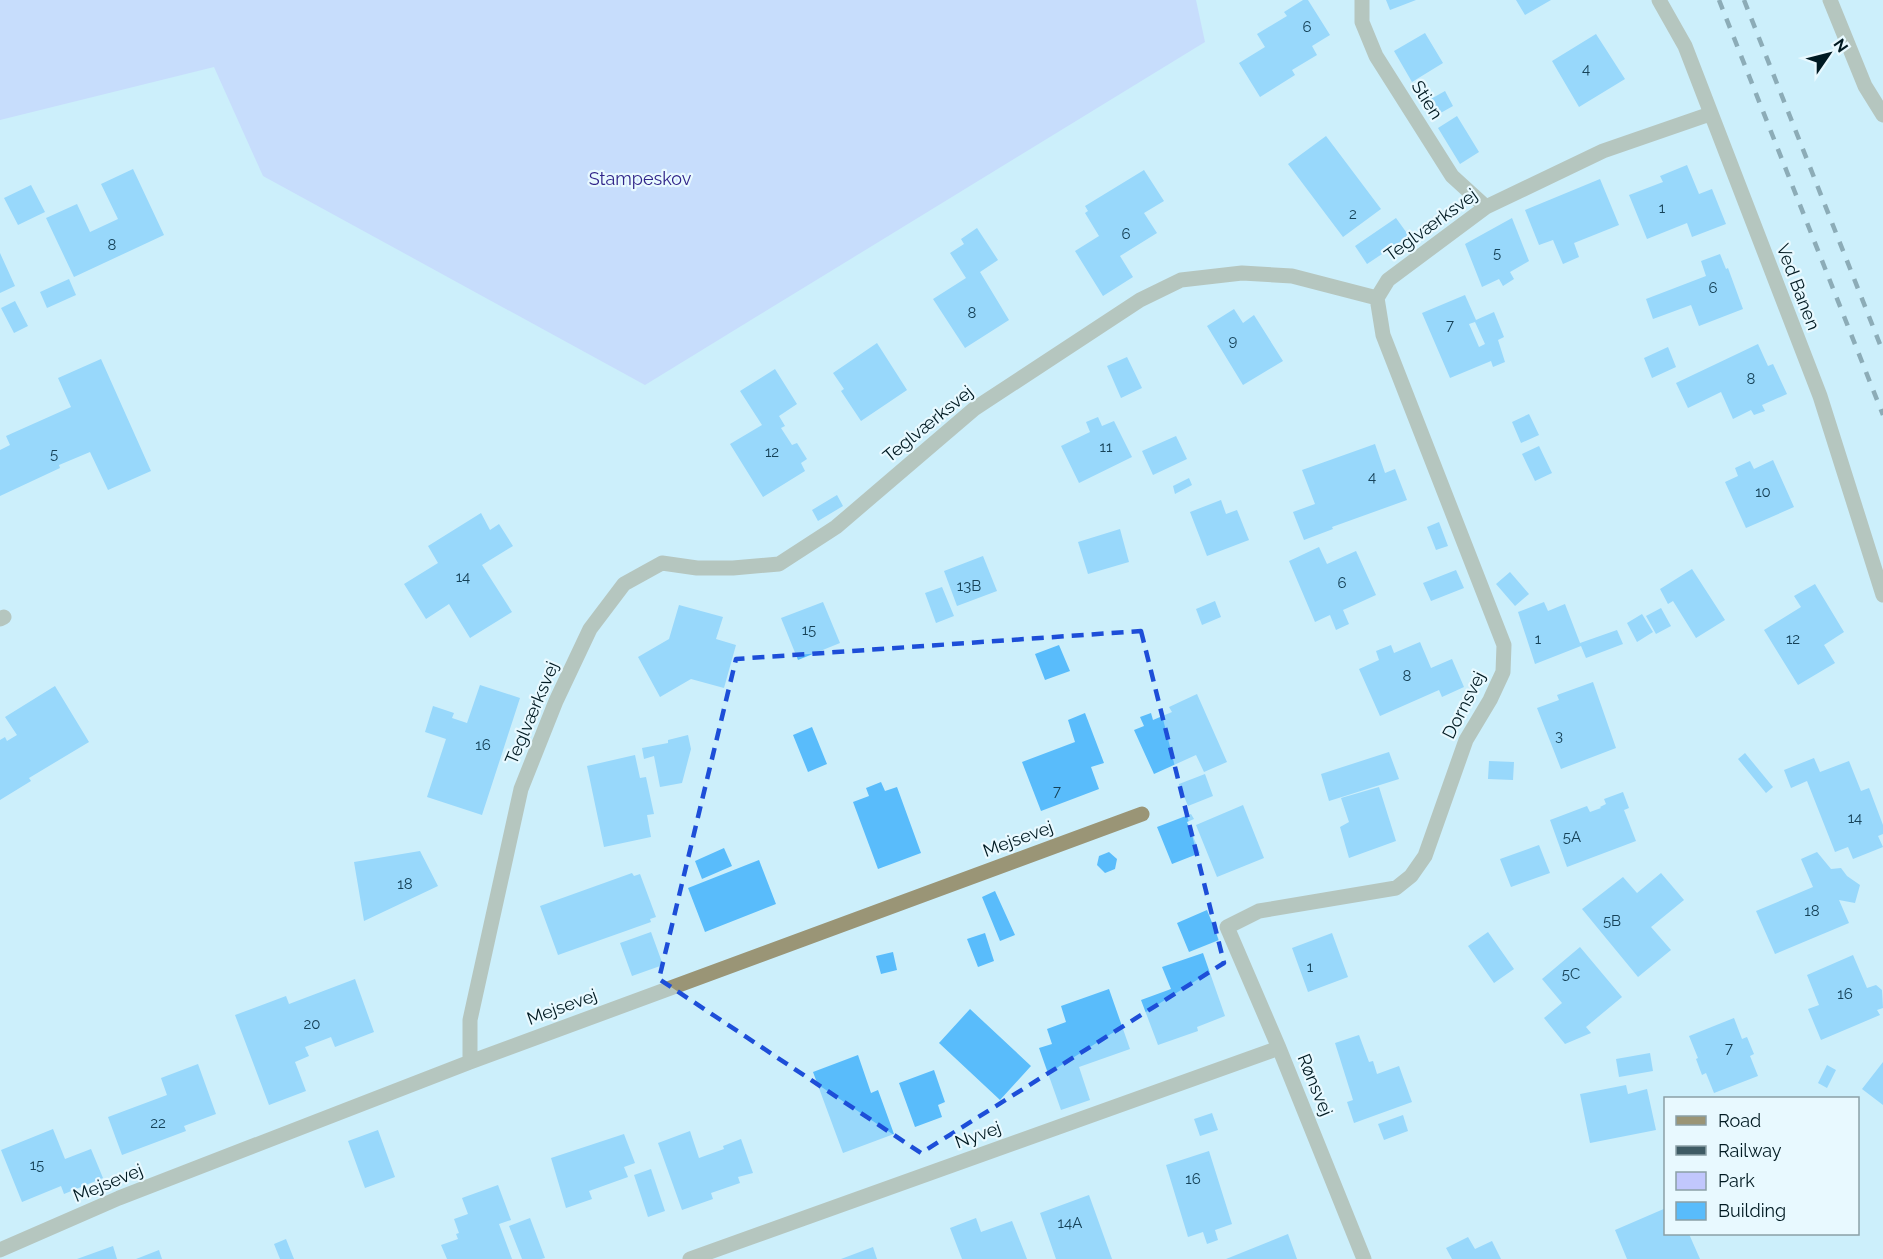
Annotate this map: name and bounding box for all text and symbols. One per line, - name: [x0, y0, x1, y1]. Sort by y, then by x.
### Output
- house number: 6: [1302, 18, 1312, 36]
- north arrow: [1799, 24, 1859, 84]
- text: N: [1830, 35, 1852, 56]
- house number: 4: [1582, 60, 1590, 78]
- street label: Stien: [1407, 76, 1447, 123]
- park label: Stampeskov: [589, 168, 692, 189]
- street label: Teglværksvej: [1380, 184, 1481, 265]
- house number: 1: [1659, 199, 1666, 217]
- house number: 2: [1349, 205, 1357, 223]
- house number: 6: [1121, 225, 1131, 243]
- house number: 8: [108, 236, 117, 254]
- street label: Ved Banen: [1772, 241, 1825, 333]
- house number: 5: [1493, 244, 1501, 262]
- house number: 6: [1708, 279, 1718, 297]
- house number: 8: [968, 304, 977, 322]
- house number: 7: [1446, 316, 1454, 334]
- house number: 9: [1229, 332, 1238, 350]
- house number: 8: [1747, 370, 1756, 388]
- street label: Teglværksvej: [878, 381, 977, 466]
- house number: 11: [1100, 438, 1113, 456]
- house number: 12: [765, 443, 779, 461]
- house number: 5: [50, 445, 58, 463]
- house number: 4: [1368, 468, 1376, 486]
- house number: 10: [1755, 483, 1771, 501]
- house number: 14: [456, 568, 470, 586]
- house number: 6: [1337, 574, 1347, 592]
- house number: 13B: [957, 577, 981, 595]
- house number: 15: [802, 621, 816, 639]
- house number: 1: [1535, 630, 1542, 648]
- house number: 12: [1786, 630, 1800, 648]
- street label: Teglværksvej: [500, 658, 563, 767]
- house number: 8: [1403, 667, 1412, 685]
- street label: Dornsvej: [1438, 668, 1489, 742]
- house number: 3: [1555, 727, 1563, 745]
- house number: 16: [475, 736, 491, 754]
- house number: 7: [1053, 782, 1061, 800]
- house number: 14: [1848, 809, 1862, 827]
- street label: Mejsevej: [980, 816, 1056, 861]
- house number: 5A: [1563, 828, 1581, 846]
- house number: 18: [397, 875, 413, 893]
- house number: 18: [1804, 902, 1820, 920]
- house number: 5B: [1603, 912, 1621, 930]
- house number: 1: [1307, 958, 1314, 976]
- house number: 5C: [1562, 965, 1580, 983]
- street label: Mejsevej: [524, 984, 600, 1029]
- house number: 16: [1837, 985, 1853, 1003]
- house number: 20: [304, 1015, 321, 1033]
- house number: 7: [1725, 1039, 1733, 1057]
- street label: Rønsvej: [1294, 1051, 1337, 1119]
- legend: [1664, 1097, 1859, 1235]
- text: Road: [1718, 1110, 1761, 1131]
- house number: 22: [150, 1114, 166, 1132]
- street label: Nyvej: [952, 1117, 1004, 1153]
- text: Railway: [1718, 1140, 1782, 1161]
- house number: 15: [30, 1156, 44, 1174]
- street label: Mejsevej: [70, 1159, 146, 1206]
- house number: 16: [1185, 1170, 1201, 1188]
- text: Park: [1718, 1170, 1755, 1191]
- text: Building: [1718, 1200, 1786, 1221]
- house number: 14A: [1058, 1214, 1082, 1232]

